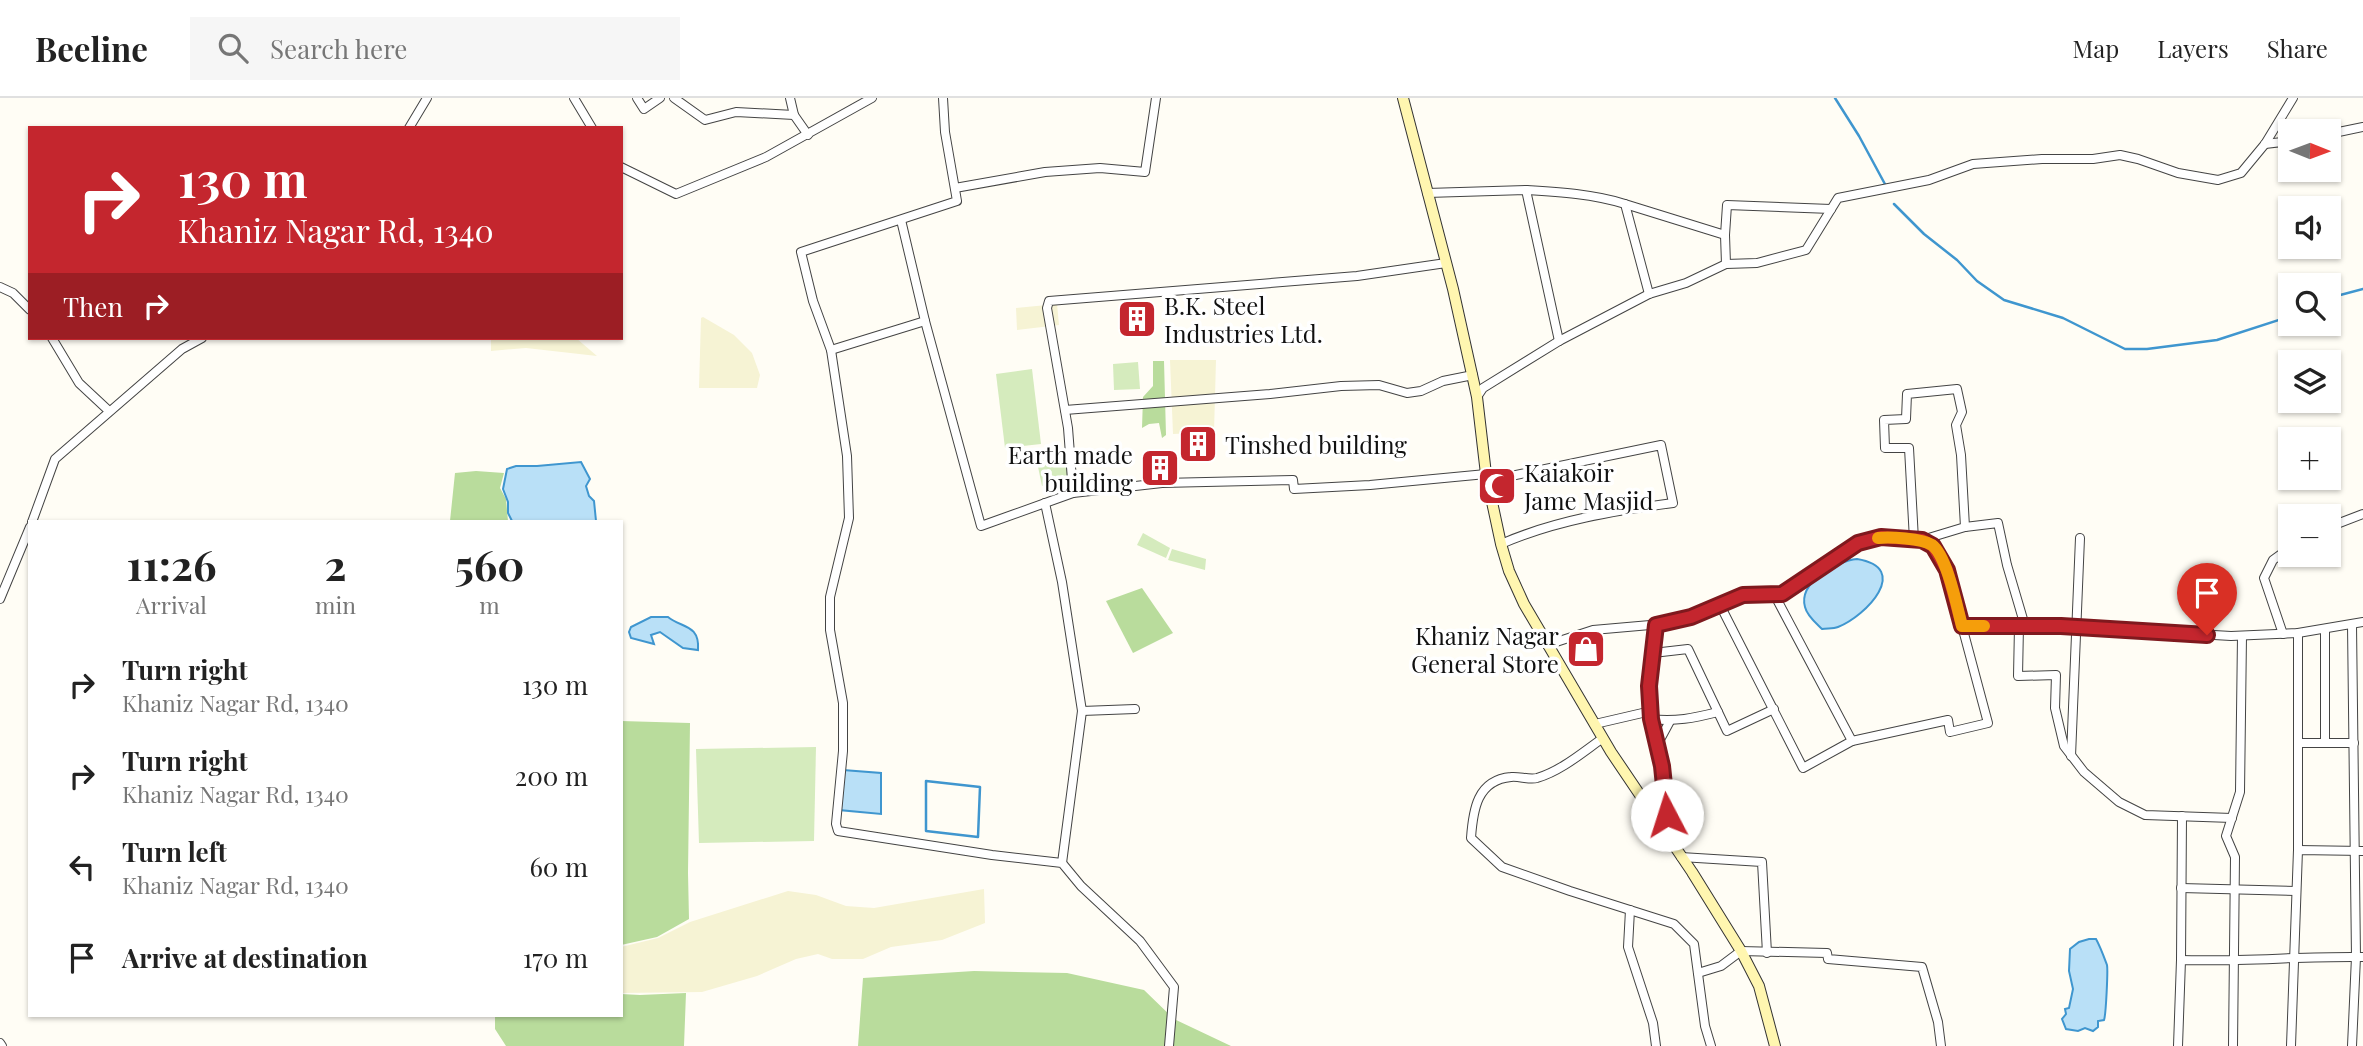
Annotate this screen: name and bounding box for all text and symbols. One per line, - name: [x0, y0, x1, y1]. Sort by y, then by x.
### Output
- search box: [190, 17, 680, 80]
- text: Beeline: [35, 26, 148, 70]
- icon: search: [214, 29, 252, 67]
- text: Search here: [270, 31, 407, 66]
- text: Map: [2073, 32, 2119, 64]
- text: Layers: [2157, 32, 2229, 64]
- text: Share: [2267, 32, 2328, 64]
- north arrow: [2278, 119, 2342, 182]
- map controls: [2278, 119, 2341, 567]
- text: 130 m: [178, 145, 308, 210]
- icon: right: [63, 154, 154, 245]
- button: sound: [2278, 196, 2341, 259]
- text: Khaniz Nagar Rd, 1340: [178, 208, 494, 251]
- button: search: [2278, 273, 2341, 336]
- icon: right: [137, 287, 175, 325]
- text: Then: [63, 289, 123, 324]
- place label: B.K. Steel Industries Ltd.: [1164, 289, 1323, 349]
- building icon: B.K. Steel Industries Ltd.: [1116, 298, 1158, 340]
- button: layers: [2278, 350, 2341, 413]
- building icon: Tinshed building: [1177, 423, 1219, 465]
- button: +: [2278, 427, 2341, 490]
- place label: Tinshed building: [1225, 428, 1407, 460]
- place label: Earth made building: [1008, 438, 1133, 498]
- building icon: Earth made building: [1139, 447, 1181, 489]
- place label: Kaiakoir Jame Masjid: [1523, 456, 1654, 516]
- mosque icon: Kaiakoir Jame Masjid: [1476, 465, 1518, 507]
- button: −: [2278, 504, 2341, 567]
- text: 11:26: [127, 536, 216, 592]
- text: 2: [324, 536, 346, 592]
- text: 560: [454, 536, 524, 592]
- pin: [2177, 563, 2237, 635]
- icon: arrive: [2188, 574, 2226, 612]
- text: Arrival: [136, 589, 207, 620]
- text: min: [315, 589, 356, 620]
- text: m: [479, 589, 500, 620]
- place label: Khaniz Nagar General Store: [1411, 619, 1559, 679]
- shop icon: Khaniz Nagar General Store: [1565, 628, 1607, 670]
- text: Turn right: [122, 652, 248, 687]
- icon: right: [63, 666, 101, 704]
- text: 130 m: [522, 667, 588, 702]
- text: Khaniz Nagar Rd, 1340: [122, 687, 349, 718]
- text: Turn right: [122, 743, 248, 778]
- icon: right: [63, 757, 101, 795]
- text: 200 m: [515, 758, 588, 793]
- text: Khaniz Nagar Rd, 1340: [122, 778, 349, 809]
- position arrow: [1630, 778, 1704, 852]
- text: Turn left: [122, 834, 227, 869]
- icon: left: [63, 848, 101, 886]
- text: 60 m: [529, 849, 588, 884]
- text: Khaniz Nagar Rd, 1340: [122, 869, 349, 900]
- icon: arrive: [63, 939, 101, 977]
- text: Arrive at destination: [122, 940, 368, 975]
- text: 170 m: [523, 940, 588, 975]

